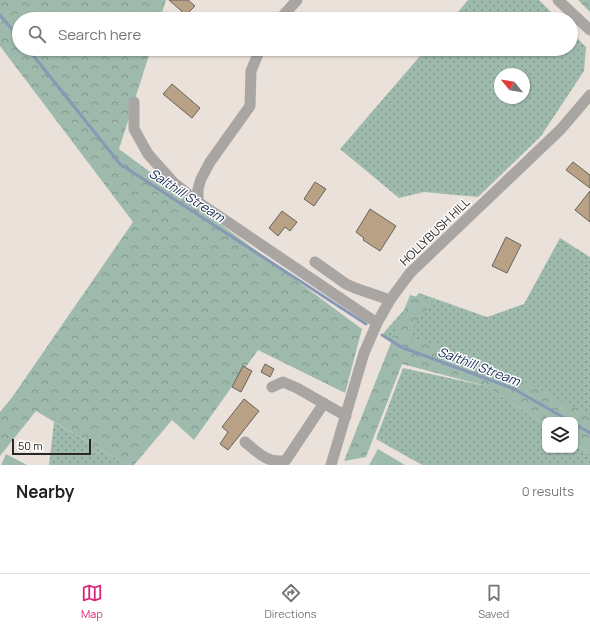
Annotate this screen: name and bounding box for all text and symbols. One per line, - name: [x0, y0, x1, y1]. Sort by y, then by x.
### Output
- search box: [12, 12, 578, 56]
- icon: search: [26, 23, 48, 45]
- text: Search here: [58, 24, 141, 45]
- north arrow: [494, 68, 530, 104]
- water label: Salthill Stream: [146, 164, 229, 227]
- street label: HOLLYBUSH HILL: [396, 194, 473, 269]
- water label: Salthill Stream: [435, 342, 523, 390]
- map controls: [542, 417, 578, 453]
- button: layers: [542, 417, 578, 453]
- scale bar: [12, 437, 91, 456]
- text: 50 m: [18, 438, 43, 453]
- text: Nearby: [16, 480, 74, 503]
- text: 0 results: [522, 482, 574, 500]
- tab: Map: [81, 582, 103, 621]
- tab: Directions: [264, 582, 317, 621]
- tab: Saved: [478, 582, 509, 621]

